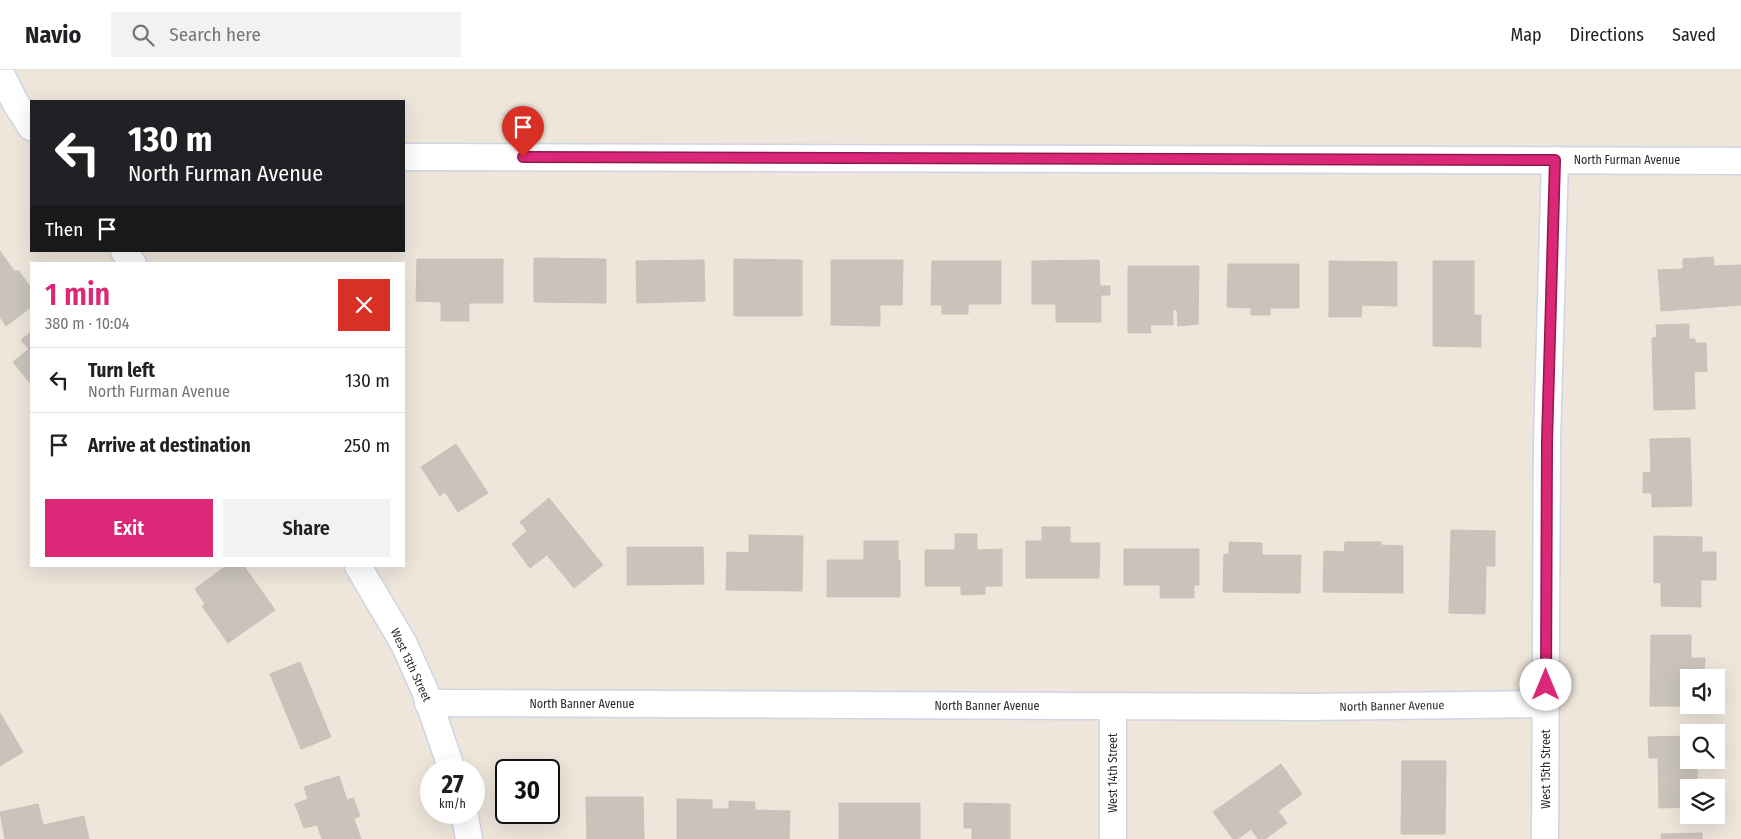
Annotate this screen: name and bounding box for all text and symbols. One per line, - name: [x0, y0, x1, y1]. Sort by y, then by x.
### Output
- search box: [111, 12, 461, 57]
- text: Navio: [25, 21, 81, 49]
- icon: search: [129, 21, 157, 49]
- text: Search here: [169, 23, 261, 46]
- text: Map: [1510, 24, 1542, 46]
- text: Directions: [1570, 24, 1644, 46]
- text: Saved: [1672, 24, 1716, 46]
- pin: [502, 106, 544, 157]
- icon: arrive: [509, 113, 537, 141]
- text: 130 m: [128, 118, 212, 160]
- icon: left: [45, 120, 110, 185]
- street label: North Furman Avenue: [1574, 153, 1680, 167]
- text: North Furman Avenue: [128, 160, 323, 187]
- icon: arrive: [93, 215, 121, 243]
- text: Then: [45, 218, 83, 241]
- text: 1 min: [45, 277, 110, 313]
- button: close: [338, 279, 390, 331]
- text: 380 m · 10:04: [45, 314, 130, 333]
- text: Turn left: [88, 359, 155, 382]
- icon: left: [45, 366, 73, 394]
- text: 130 m: [345, 369, 390, 392]
- text: North Furman Avenue: [88, 382, 230, 401]
- icon: arrive: [45, 431, 73, 459]
- text: Arrive at destination: [88, 434, 251, 457]
- text: 250 m: [344, 434, 390, 457]
- button: Exit: [45, 499, 213, 557]
- button: Share: [223, 499, 390, 557]
- street label: West 13th Street: [388, 626, 434, 704]
- position arrow: [1519, 658, 1571, 710]
- map controls: [1680, 669, 1725, 824]
- button: sound: [1680, 669, 1725, 714]
- street label: North Banner Avenue: [530, 697, 635, 711]
- street label: North Banner Avenue: [1339, 698, 1445, 714]
- street label: North Banner Avenue: [935, 699, 1040, 713]
- button: search: [1680, 724, 1725, 769]
- street label: West 15th Street: [1539, 729, 1553, 809]
- street label: West 14th Street: [1106, 733, 1120, 813]
- speed limit sign: 30: [495, 759, 560, 824]
- text: 27: [441, 770, 464, 800]
- button: layers: [1680, 779, 1725, 824]
- text: km/h: [439, 797, 466, 811]

